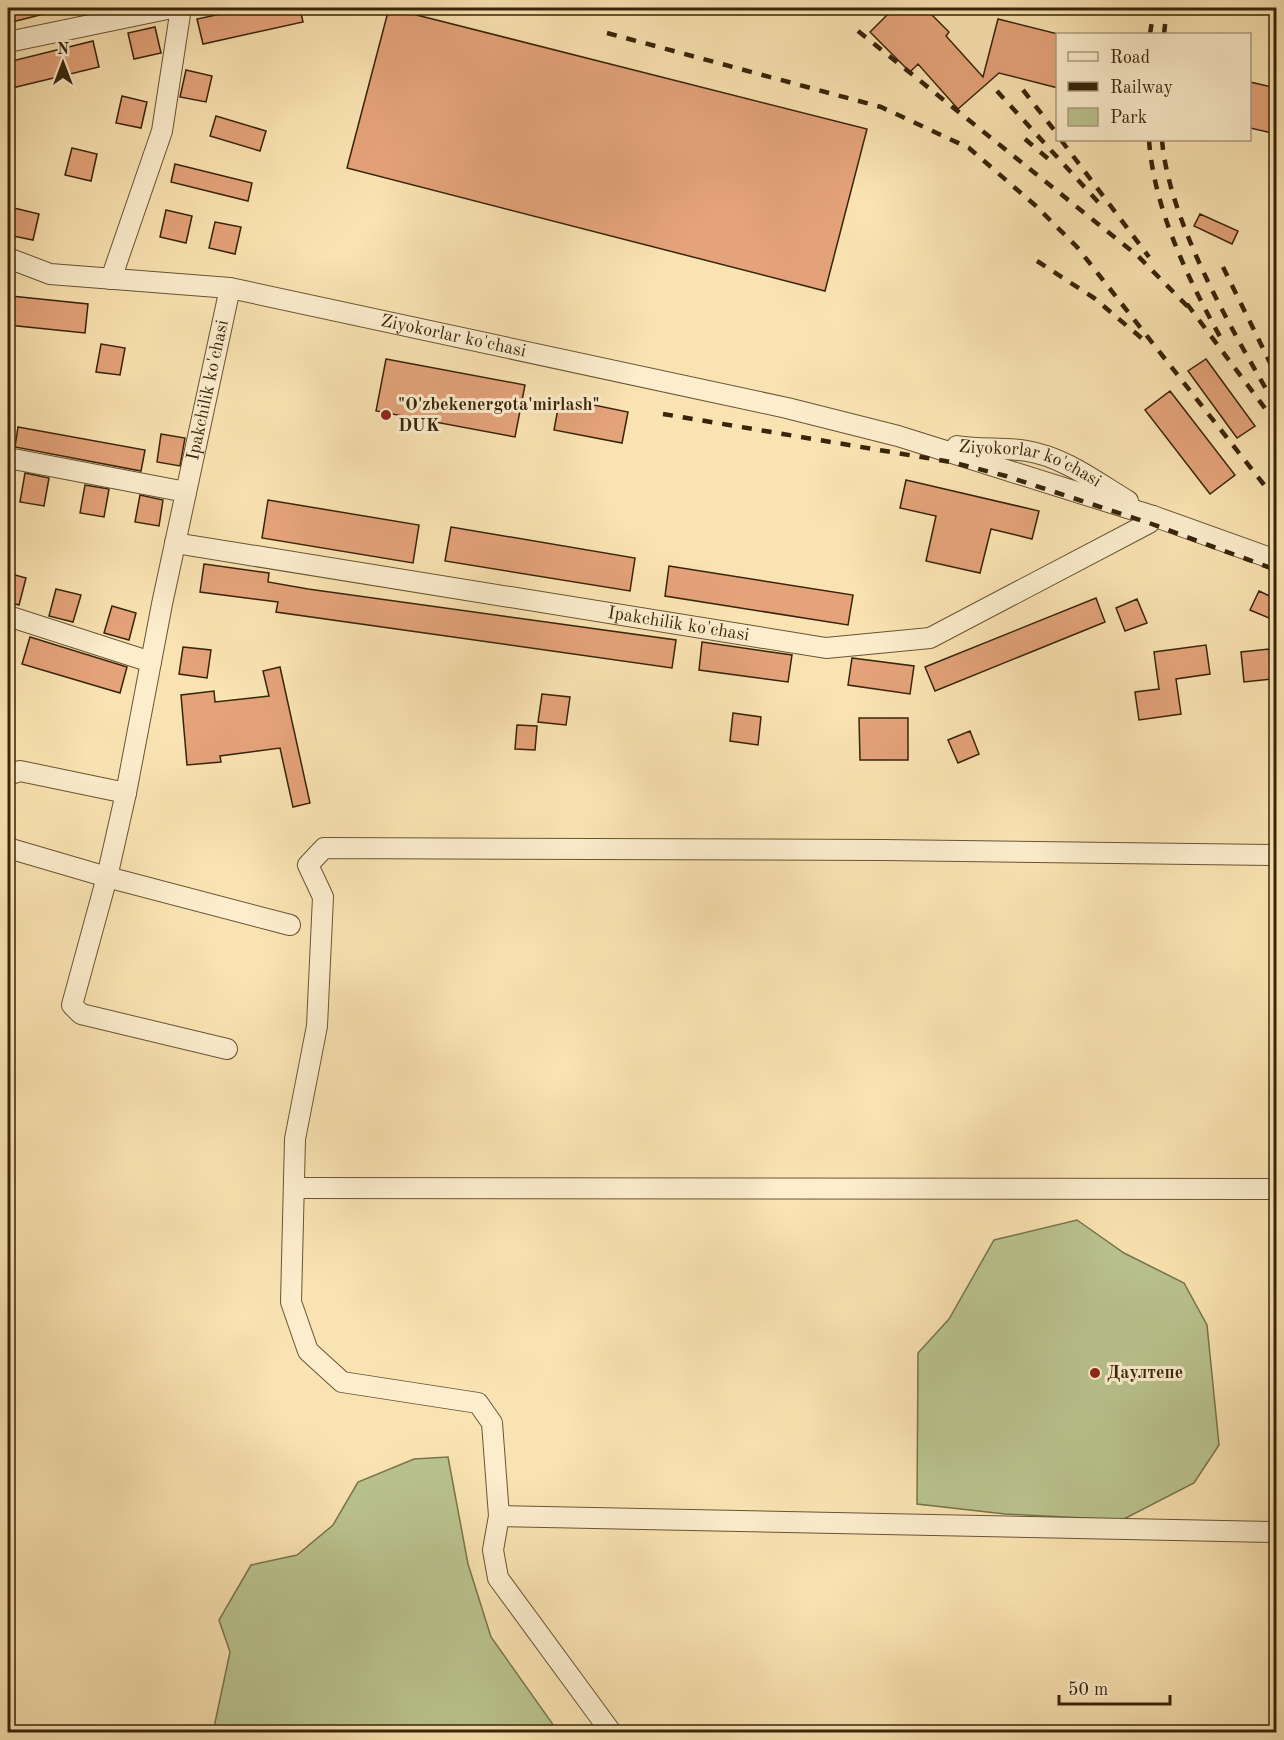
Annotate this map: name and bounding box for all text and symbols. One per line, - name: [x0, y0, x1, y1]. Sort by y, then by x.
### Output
- north arrow: [33, 33, 93, 93]
- legend: [1056, 33, 1251, 141]
- text: N: [57, 42, 70, 58]
- text: Road: [1110, 49, 1150, 67]
- text: Railway: [1110, 79, 1173, 97]
- text: Park: [1110, 109, 1147, 127]
- street label: Ziyokorlar ko'chasi: [379, 312, 528, 361]
- street label: Ipakchilik ko'chasi: [184, 318, 232, 462]
- place label: "O'zbekenergota'mirlash" DUK: [398, 396, 600, 435]
- marker: "O'zbekenergota'mirlash" DUK: [379, 408, 393, 422]
- street label: Ziyokorlar ko'chasi: [958, 438, 1104, 491]
- street label: Ipakchilik ko'chasi: [606, 604, 751, 645]
- place label: Даултепе: [1107, 1364, 1183, 1382]
- marker: Даултепе: [1088, 1366, 1102, 1380]
- scale bar: [1059, 1668, 1170, 1706]
- text: 50 m: [1068, 1681, 1108, 1699]

